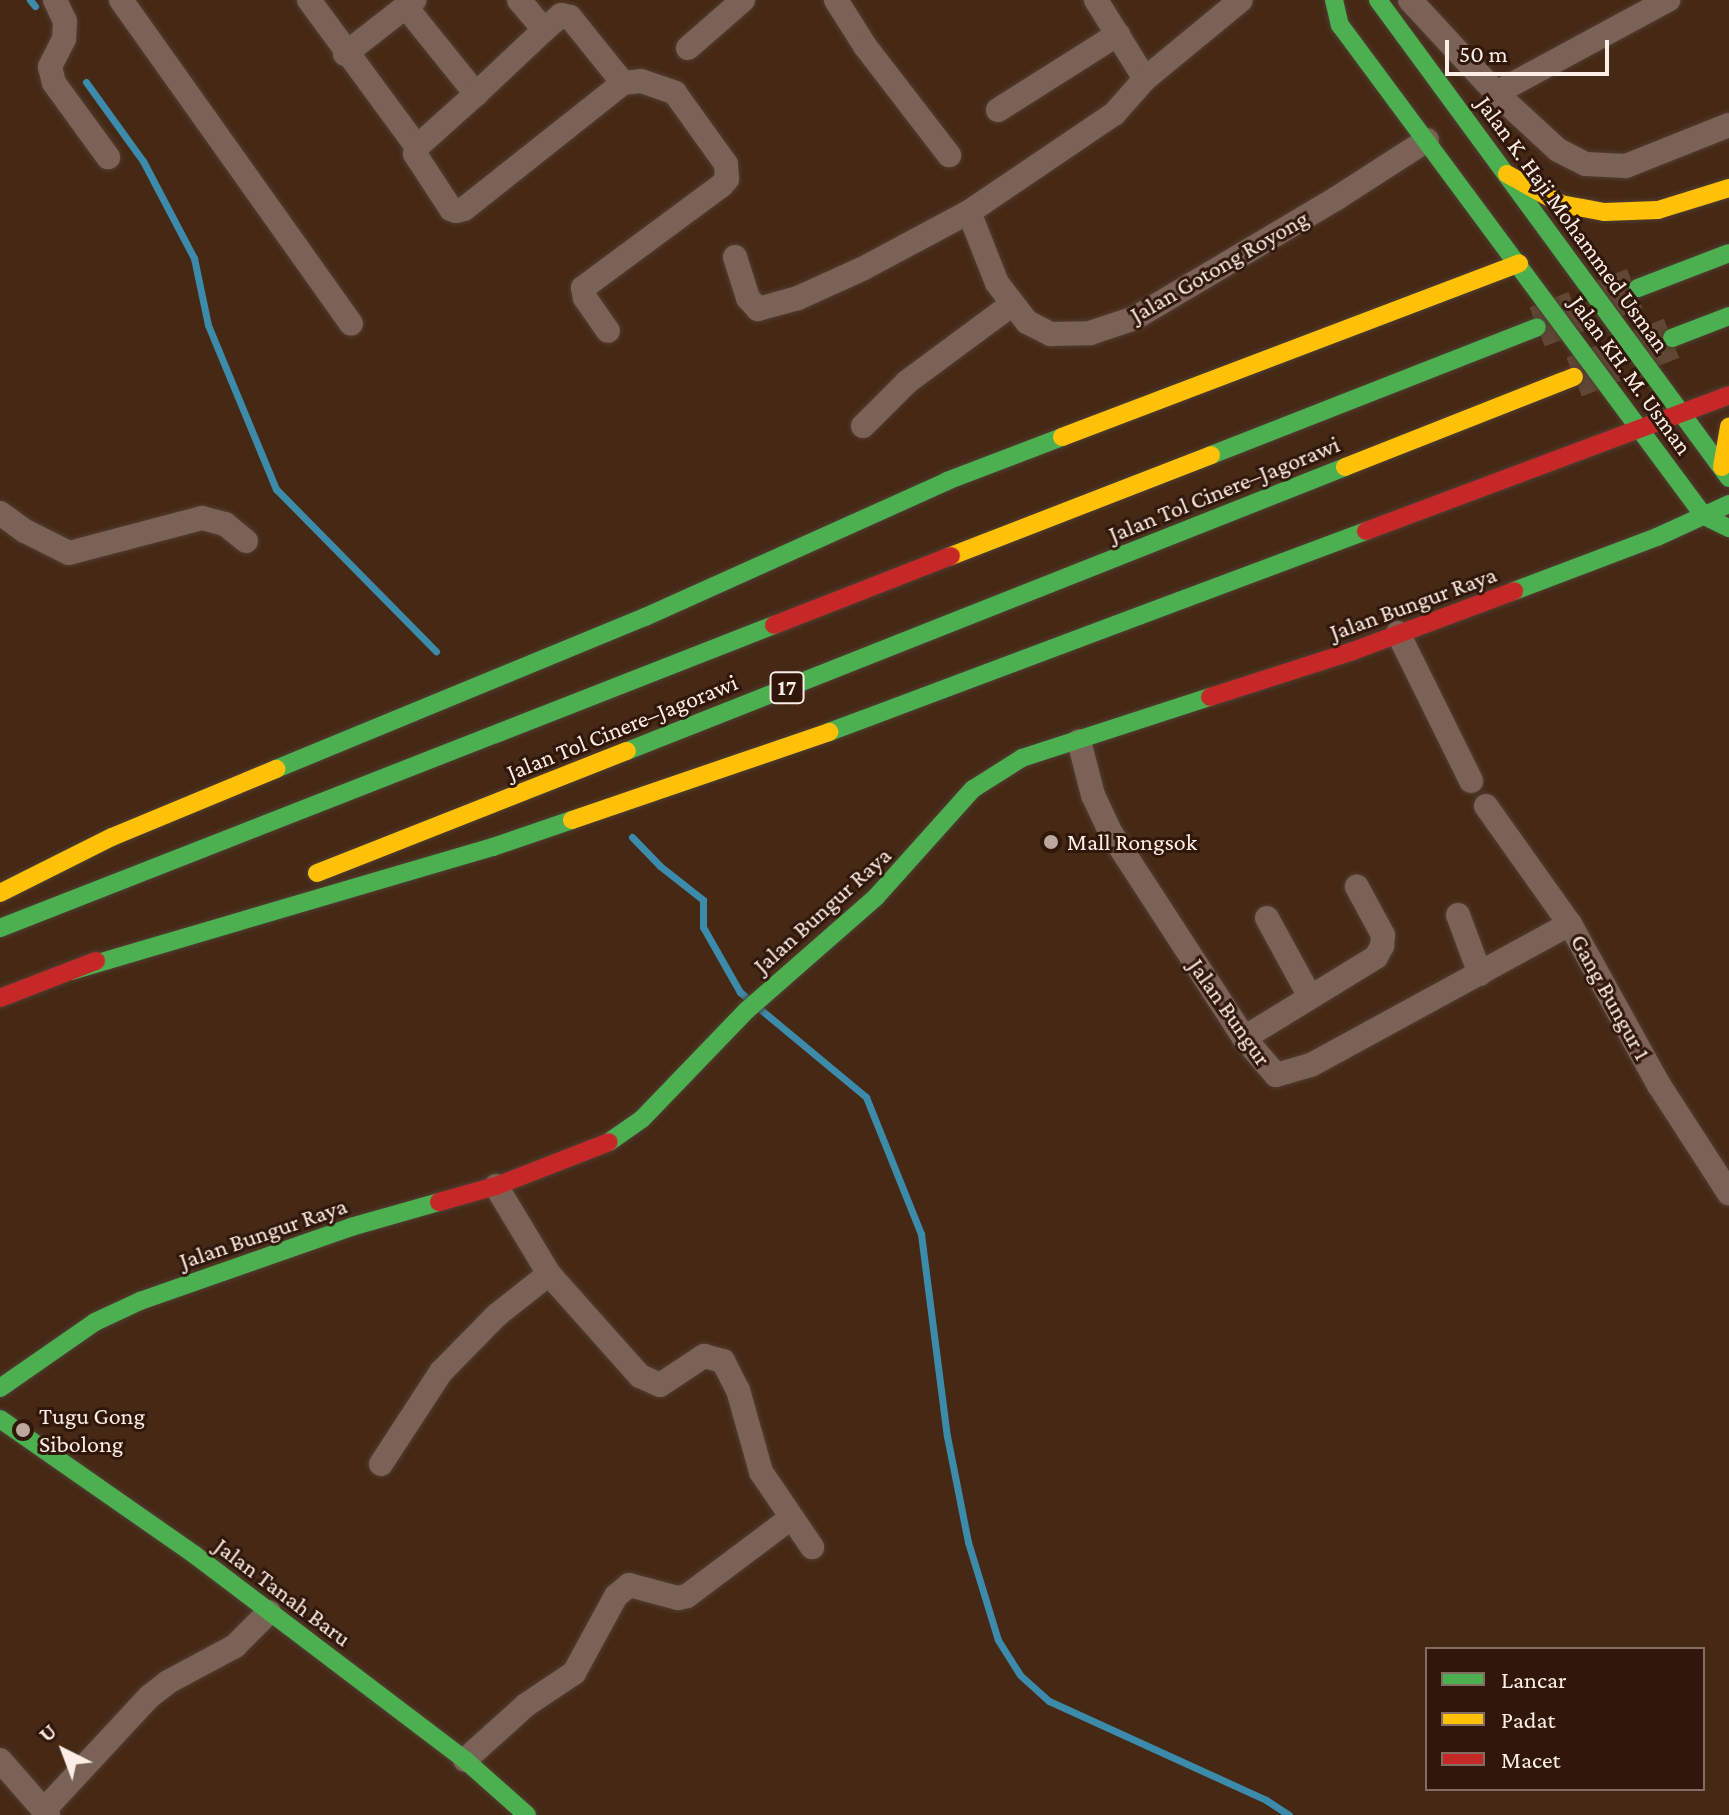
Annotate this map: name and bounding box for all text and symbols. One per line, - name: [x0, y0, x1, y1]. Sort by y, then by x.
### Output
- scale bar: [1449, 24, 1613, 74]
- text: 50 m: [1459, 40, 1508, 67]
- street label: Jalan K. Haji Mohammed Usman: [1470, 90, 1676, 358]
- street label: Jalan Gotong Royong: [1125, 203, 1313, 329]
- street label: Jalan KH. M. Usman: [1563, 290, 1699, 460]
- street label: Jalan Tol Cinere–Jagorawi: [1104, 429, 1344, 549]
- street label: Jalan Bungur Raya: [1326, 560, 1500, 646]
- street label: Jalan Tol Cinere–Jagorawi: [502, 667, 742, 787]
- road number: 17: [769, 670, 805, 706]
- place label: Mall Rongsok: [1067, 828, 1197, 856]
- marker: Mall Rongsok: [1042, 833, 1060, 851]
- street label: Jalan Bungur Raya: [747, 841, 897, 979]
- street label: Gang Bungur 1: [1565, 929, 1657, 1065]
- street label: Jalan Bungur: [1182, 953, 1278, 1071]
- street label: Jalan Bungur Raya: [175, 1191, 351, 1275]
- place label: Tugu Gong Sibolong: [39, 1402, 145, 1458]
- marker: Tugu Gong Sibolong: [14, 1421, 32, 1439]
- street label: Jalan Tanah Baru: [209, 1531, 357, 1653]
- legend: [1425, 1647, 1705, 1791]
- text: Lancar: [1501, 1666, 1567, 1693]
- text: Padat: [1501, 1706, 1556, 1733]
- north arrow: [24, 1711, 104, 1791]
- text: U: [34, 1718, 62, 1747]
- text: Macet: [1501, 1746, 1560, 1773]

